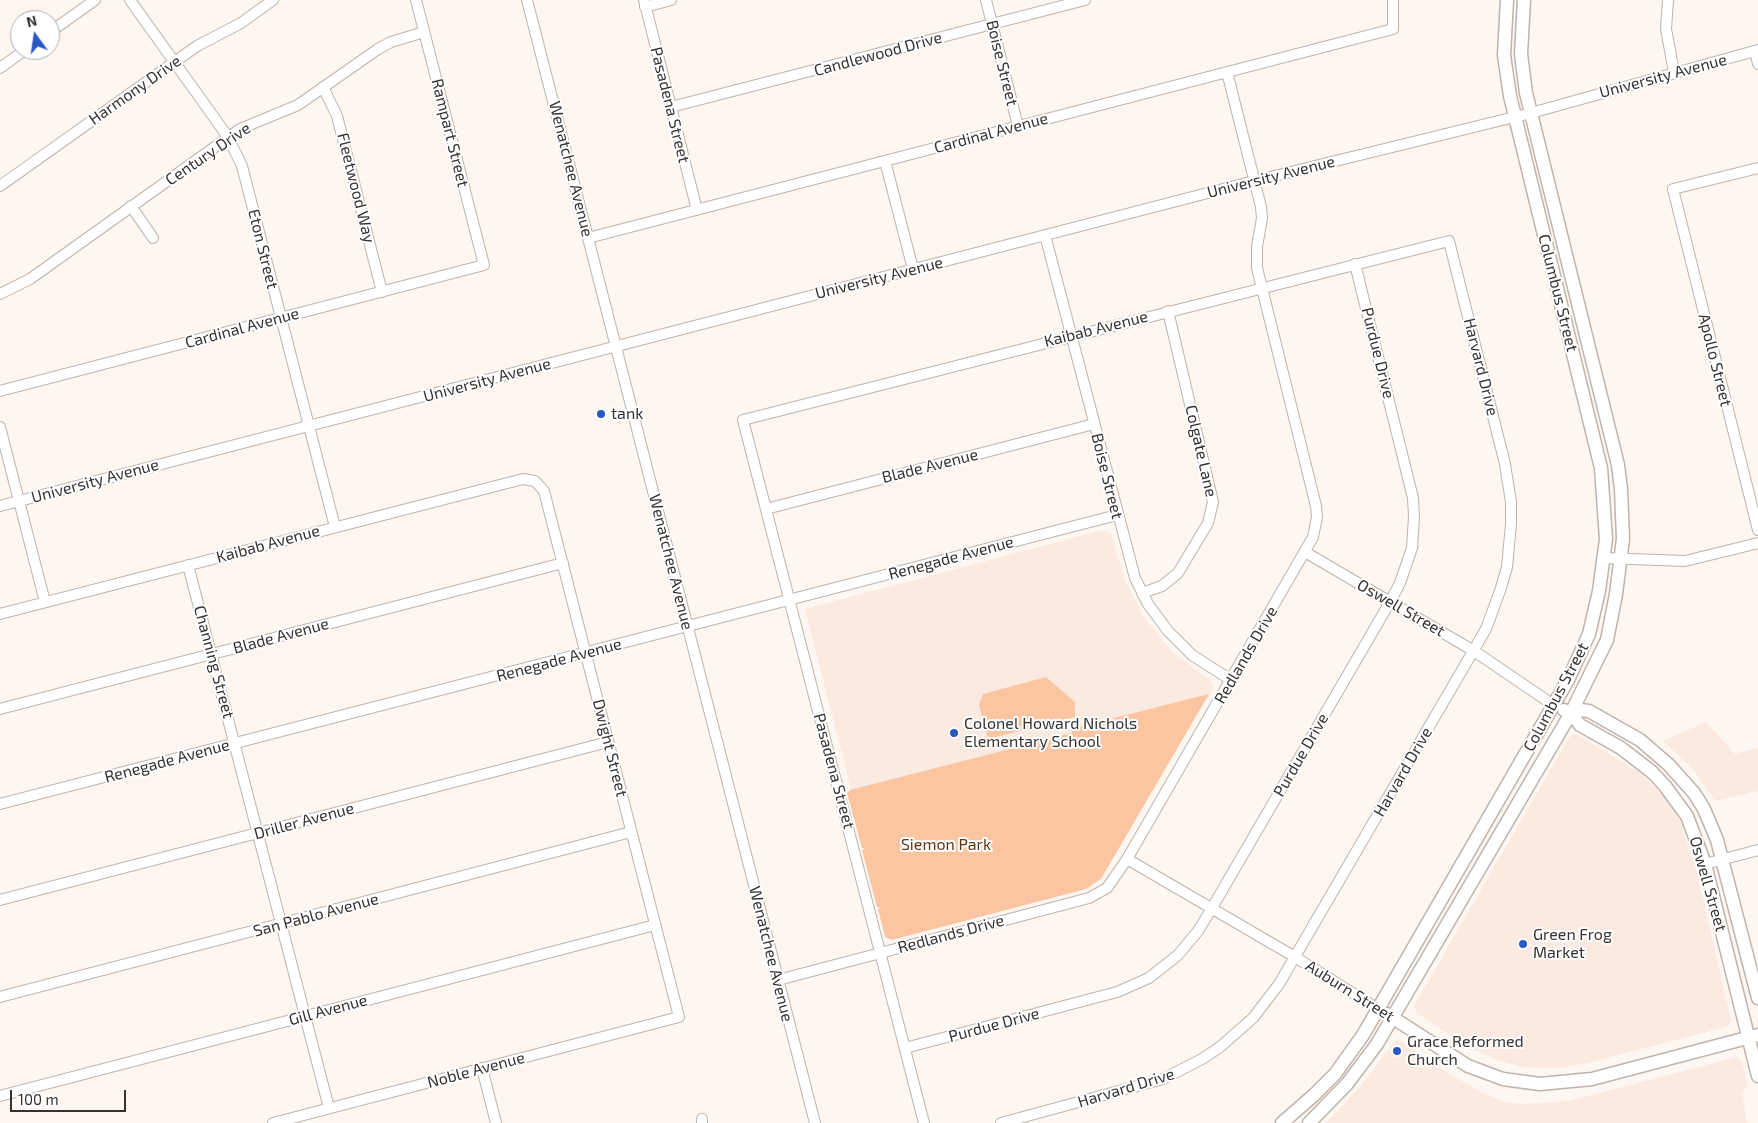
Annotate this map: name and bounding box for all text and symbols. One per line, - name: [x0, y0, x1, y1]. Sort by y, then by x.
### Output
- north arrow: [10, 10, 60, 60]
- text: N: [25, 11, 38, 30]
- street label: Boise Street: [982, 18, 1022, 108]
- street label: Candlewood Drive: [812, 28, 944, 80]
- street label: Pasadena Street: [646, 45, 694, 165]
- street label: University Avenue: [1597, 50, 1729, 102]
- street label: Harmony Drive: [85, 51, 185, 129]
- street label: Rampart Street: [427, 77, 473, 189]
- street label: Wenatchee Avenue: [545, 99, 597, 239]
- street label: Cardinal Avenue: [932, 109, 1050, 157]
- street label: Century Drive: [162, 118, 254, 190]
- street label: Fleetwood Way: [333, 131, 379, 245]
- street label: University Avenue: [1205, 152, 1337, 202]
- street label: Eton Street: [244, 207, 282, 291]
- street label: Columbus Street: [1534, 232, 1582, 354]
- street label: University Avenue: [813, 253, 945, 303]
- street label: Cardinal Avenue: [183, 304, 301, 352]
- street label: Purdue Drive: [1357, 305, 1399, 401]
- street label: Kaibab Avenue: [1042, 307, 1150, 351]
- street label: Apollo Street: [1694, 312, 1736, 408]
- street label: Harvard Drive: [1460, 316, 1502, 418]
- street label: University Avenue: [421, 354, 553, 406]
- street label: Colgate Lane: [1181, 403, 1221, 499]
- place label: tank: [611, 404, 643, 424]
- marker: tank: [595, 408, 607, 420]
- street label: Boise Street: [1087, 431, 1127, 521]
- street label: Blade Avenue: [880, 445, 980, 487]
- street label: University Avenue: [29, 455, 161, 507]
- street label: Wenatchee Avenue: [645, 492, 697, 632]
- street label: Kaibab Avenue: [214, 521, 322, 567]
- street label: Renegade Avenue: [886, 532, 1016, 584]
- street label: Oswell Street: [1354, 575, 1448, 641]
- street label: Channing Street: [190, 603, 238, 721]
- street label: Redlands Drive: [1210, 603, 1282, 707]
- street label: Blade Avenue: [231, 614, 331, 658]
- street label: Renegade Avenue: [494, 634, 624, 686]
- street label: Columbus Street: [1519, 639, 1593, 755]
- street label: Dwight Street: [589, 697, 631, 799]
- street label: Purdue Drive: [1269, 710, 1333, 800]
- street label: Pasadena Street: [809, 711, 859, 831]
- place label: Colonel Howard Nichols Elementary School: [964, 714, 1137, 752]
- street label: Harvard Drive: [1370, 724, 1436, 820]
- marker: Colonel Howard Nichols Elementary School: [948, 727, 960, 739]
- street label: Renegade Avenue: [102, 735, 232, 787]
- street label: Driller Avenue: [252, 798, 356, 844]
- street label: Oswell Street: [1685, 834, 1731, 934]
- park label: Siemon Park: [901, 835, 991, 855]
- street label: Wenatchee Avenue: [745, 884, 797, 1024]
- street label: San Pablo Avenue: [251, 889, 381, 941]
- street label: Redlands Drive: [896, 911, 1006, 957]
- place label: Green Frog Market: [1533, 925, 1612, 963]
- marker: Green Frog Market: [1517, 938, 1529, 950]
- street label: Auburn Street: [1302, 956, 1398, 1026]
- street label: Gill Avenue: [287, 990, 369, 1030]
- street label: Purdue Drive: [946, 1004, 1042, 1046]
- place label: Grace Reformed Church: [1407, 1032, 1524, 1070]
- marker: Grace Reformed Church: [1391, 1045, 1403, 1057]
- street label: Noble Avenue: [425, 1048, 527, 1092]
- street label: Harvard Drive: [1075, 1064, 1177, 1112]
- scale bar: [12, 1080, 129, 1112]
- text: 100 m: [18, 1090, 59, 1108]

